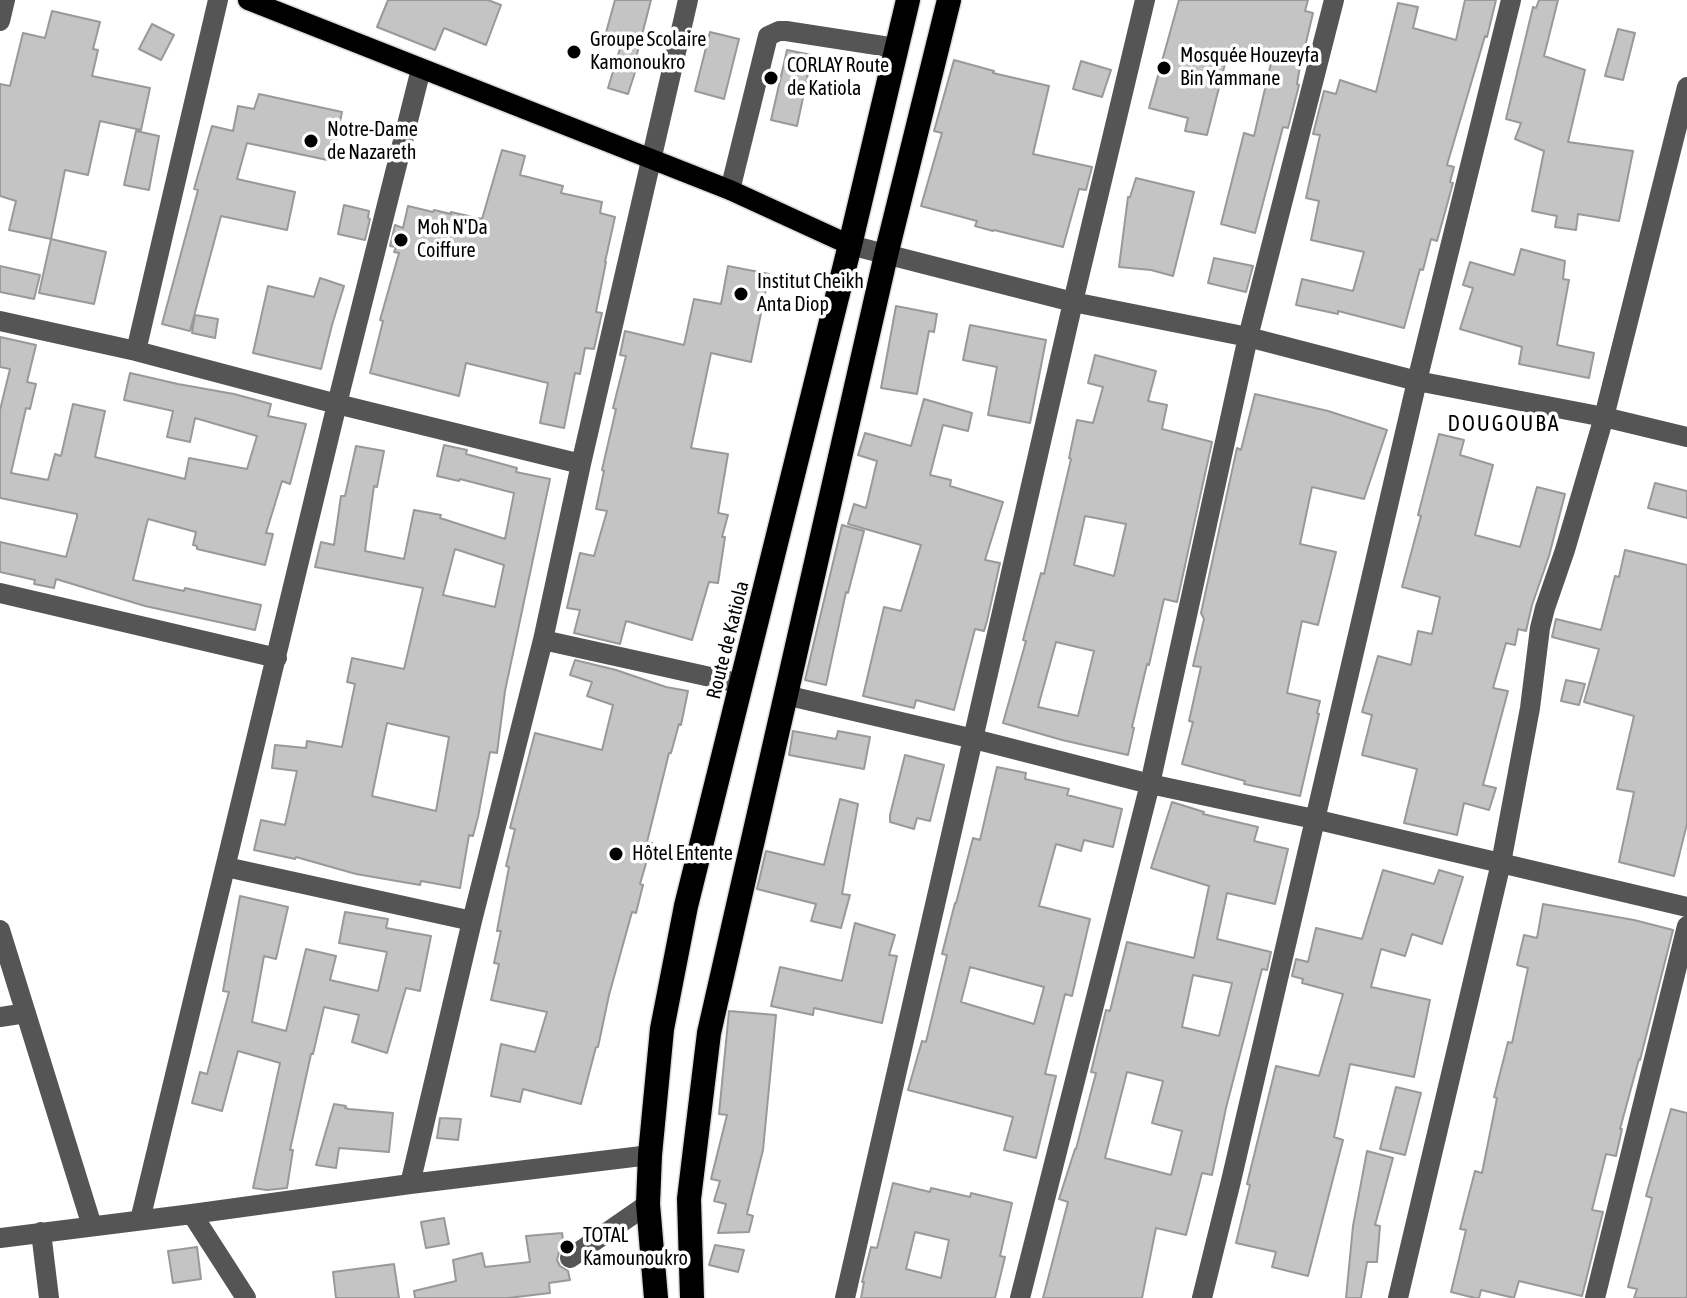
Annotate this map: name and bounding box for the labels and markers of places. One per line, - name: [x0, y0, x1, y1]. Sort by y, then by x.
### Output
- place label: Groupe Scolaire Kamonoukro: [590, 28, 706, 75]
- marker: Groupe Scolaire Kamonoukro: [565, 43, 583, 61]
- place label: Mosquée Houzeyfa Bin Yammane: [1180, 44, 1319, 91]
- place label: CORLAY Route de Katiola: [787, 54, 889, 101]
- marker: Mosquée Houzeyfa Bin Yammane: [1155, 59, 1173, 77]
- marker: CORLAY Route de Katiola: [762, 69, 780, 87]
- place label: Notre-Dame de Nazareth: [327, 118, 418, 165]
- marker: Notre-Dame de Nazareth: [302, 132, 320, 150]
- place label: Moh N'Da Coiffure: [417, 216, 488, 263]
- marker: Moh N'Da Coiffure: [392, 231, 410, 249]
- place label: Institut Cheikh Anta Diop: [757, 270, 864, 317]
- marker: Institut Cheikh Anta Diop: [732, 285, 750, 303]
- place label: Hôtel Entente: [632, 842, 733, 866]
- marker: Hôtel Entente: [607, 845, 625, 863]
- place label: TOTAL Kamounoukro: [583, 1224, 688, 1271]
- marker: TOTAL Kamounoukro: [558, 1238, 576, 1256]

